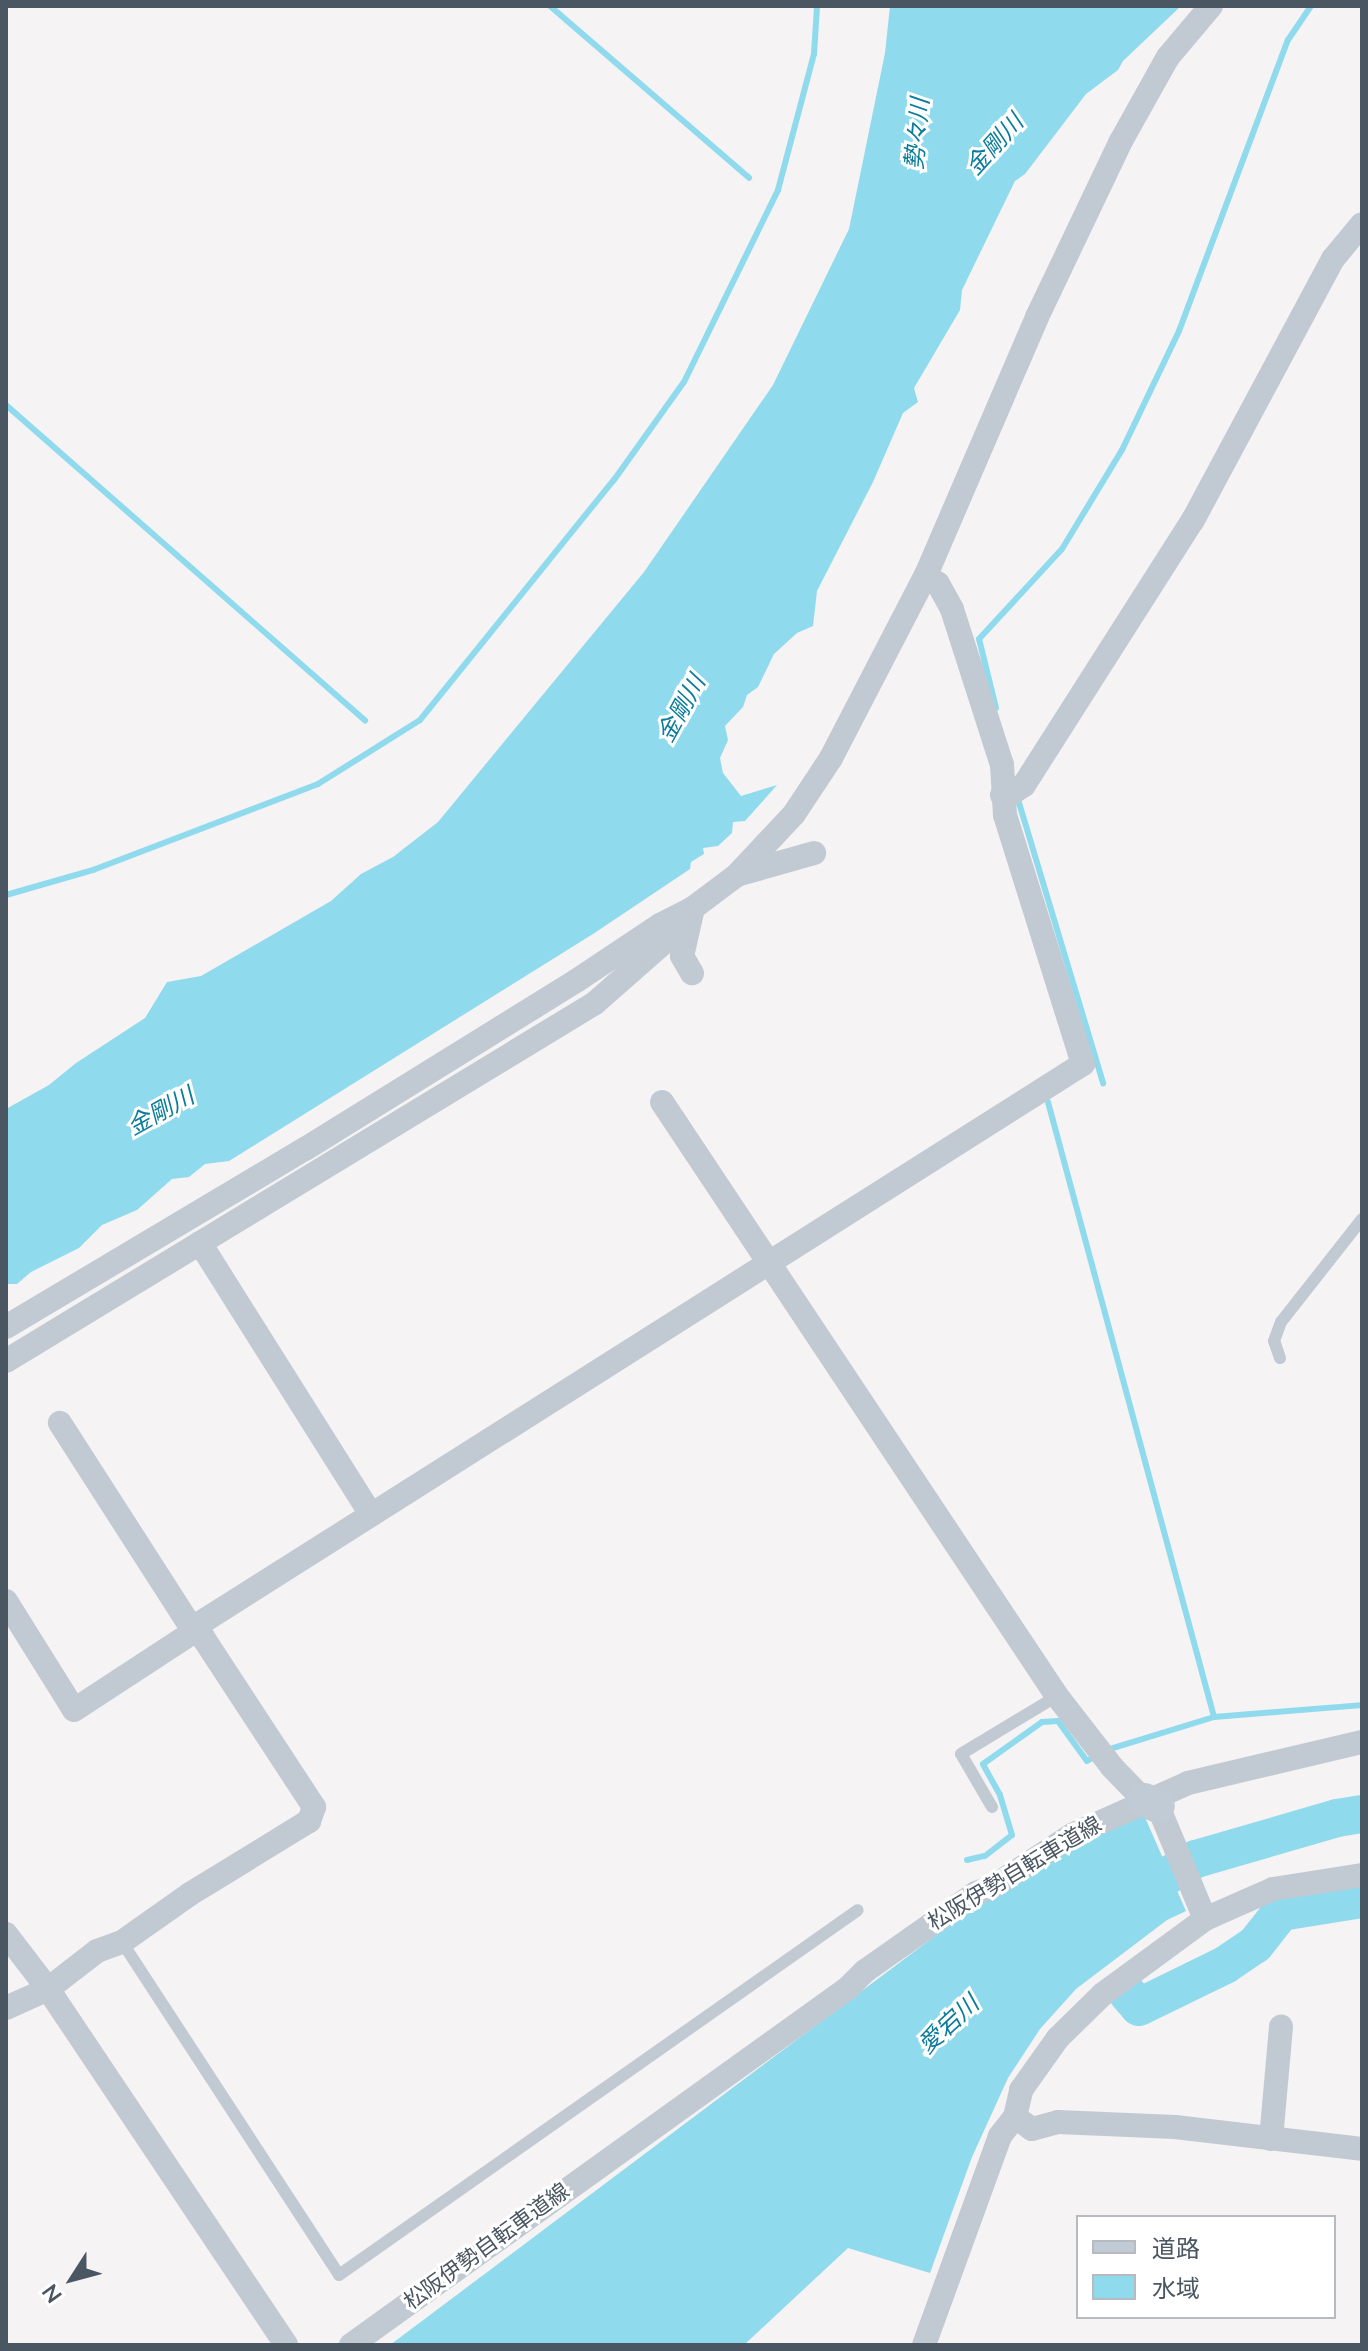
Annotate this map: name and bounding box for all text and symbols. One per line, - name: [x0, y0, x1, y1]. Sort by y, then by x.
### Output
- water label: 勢々川: [901, 97, 935, 171]
- water label: 金剛川: [960, 109, 1030, 181]
- water label: 金剛川: [652, 671, 712, 747]
- water label: 金剛川: [123, 1082, 199, 1142]
- street label: 松阪伊勢自転車道線: [923, 1812, 1107, 1936]
- water label: 愛宕川: [913, 1990, 985, 2060]
- street label: 松阪伊勢自転車道線: [399, 2178, 575, 2316]
- legend: [1076, 2215, 1336, 2319]
- text: 道路: [1152, 2233, 1200, 2265]
- north arrow: [32, 2239, 112, 2319]
- text: 水域: [1152, 2273, 1200, 2305]
- text: N: [36, 2278, 70, 2309]

